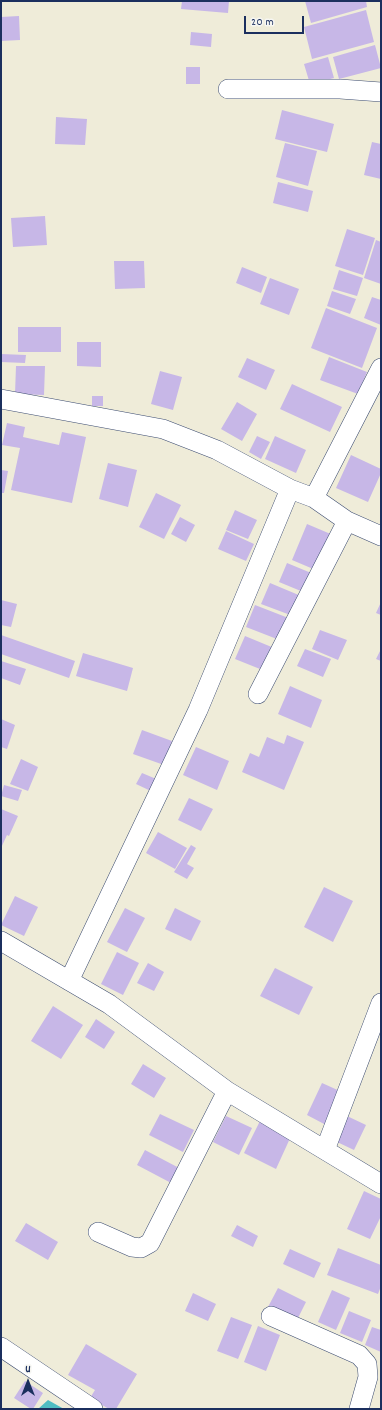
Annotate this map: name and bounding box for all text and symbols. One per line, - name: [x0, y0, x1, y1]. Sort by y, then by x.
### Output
- scale bar: [246, 8, 306, 34]
- text: 20 m: [251, 14, 274, 31]
- north arrow: [8, 1362, 48, 1402]
- text: U: [25, 1362, 31, 1378]

